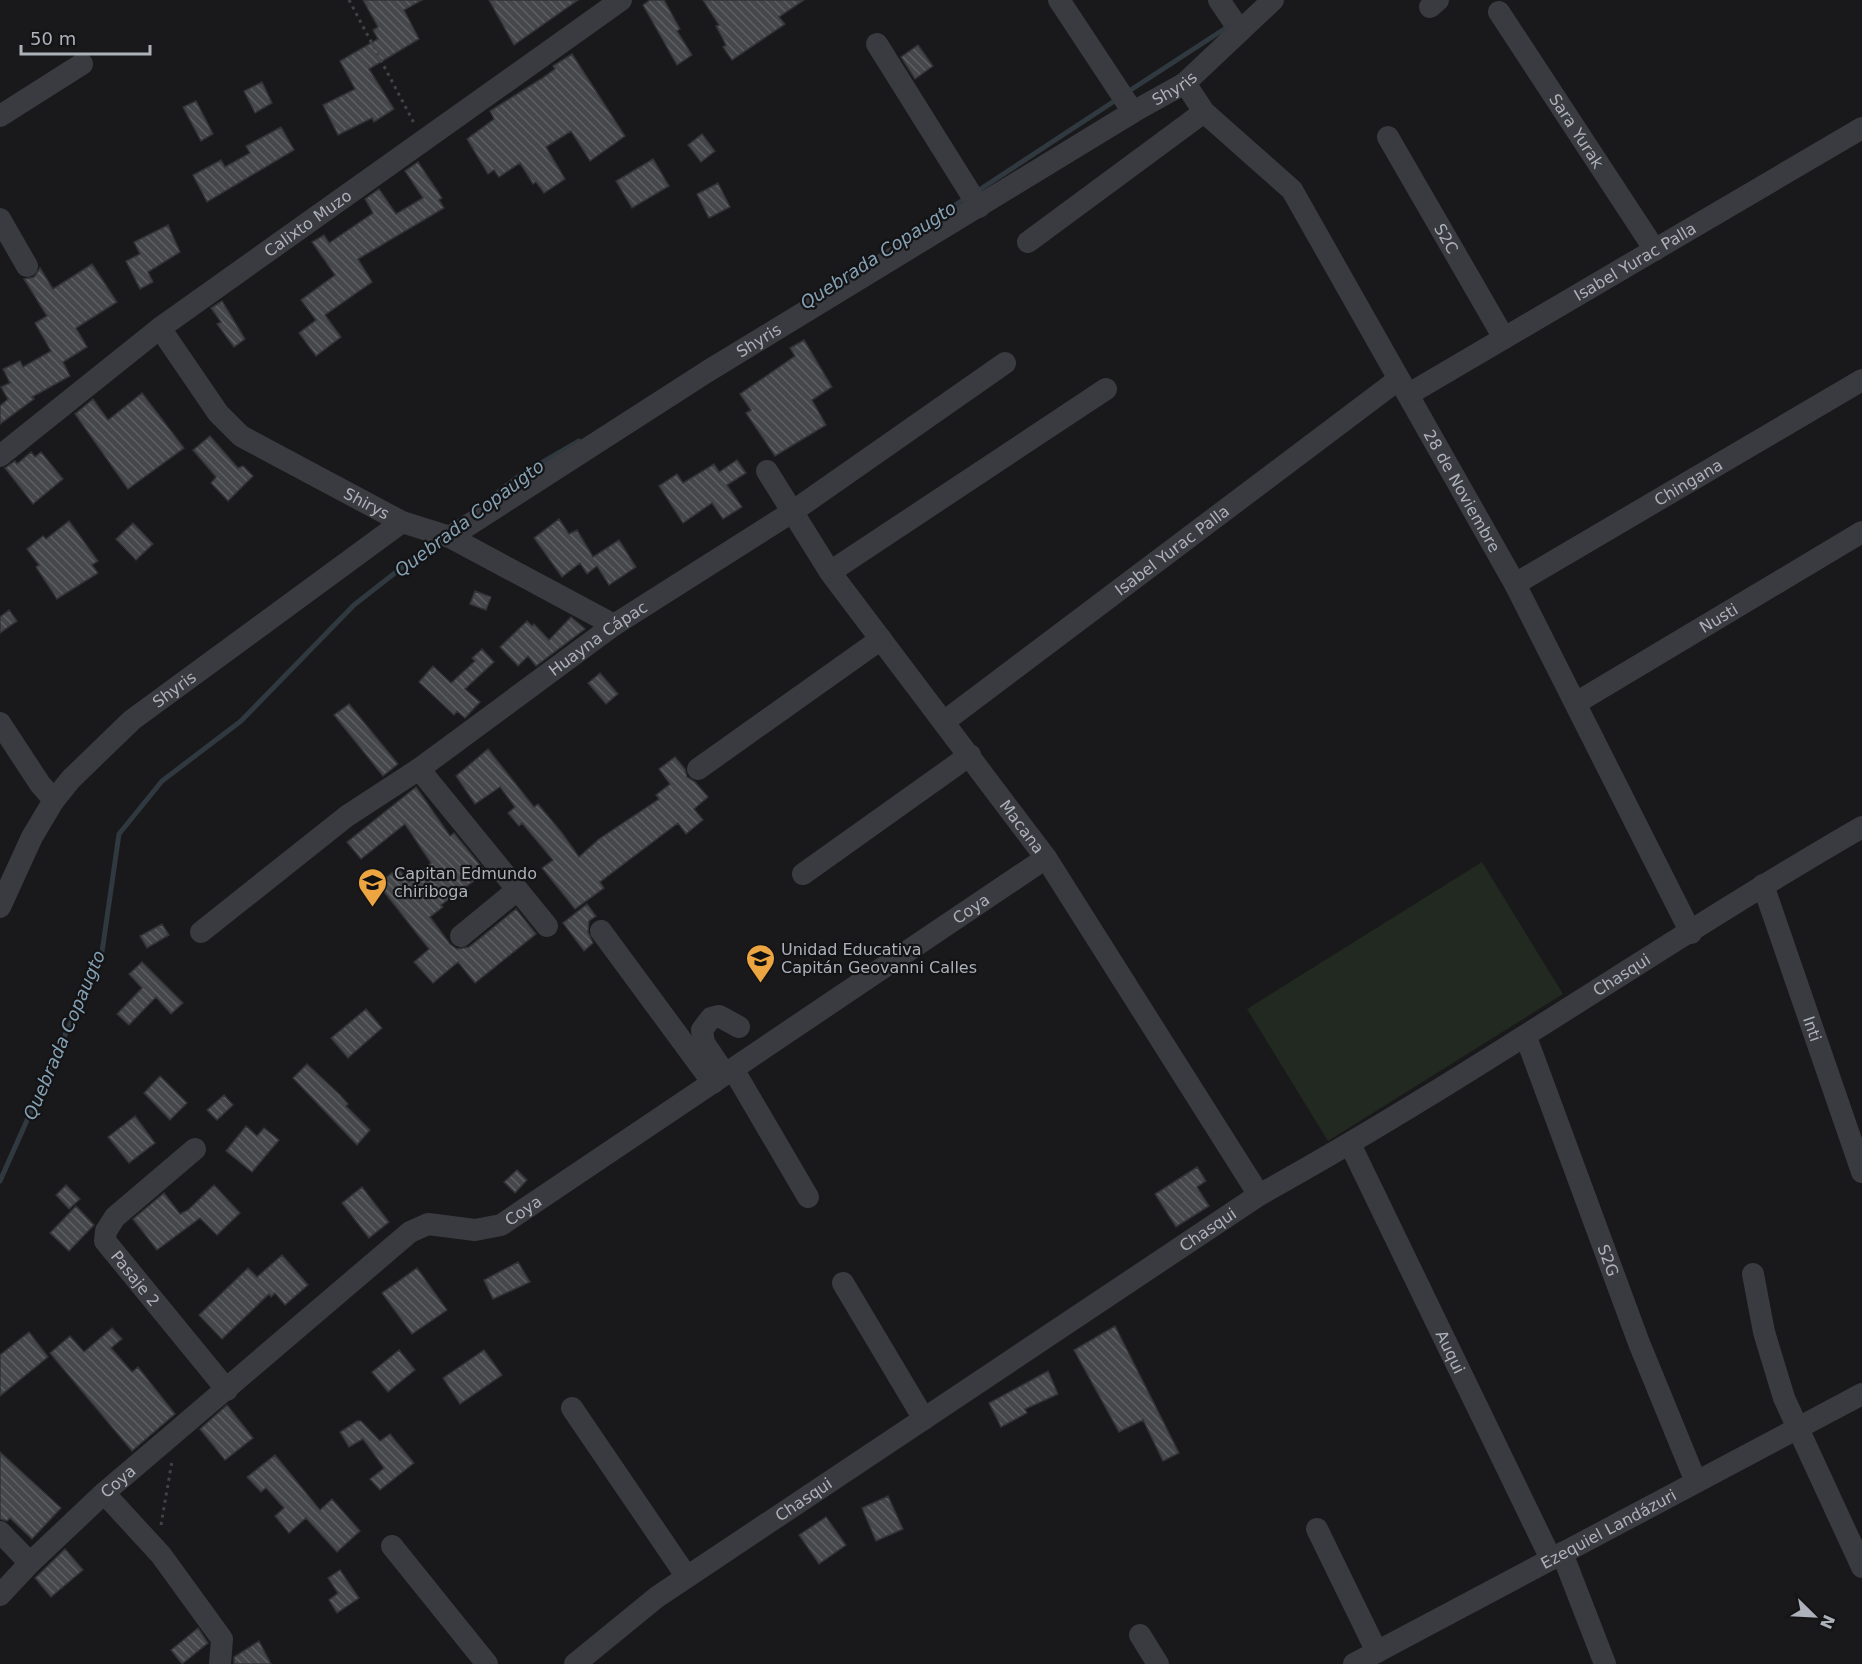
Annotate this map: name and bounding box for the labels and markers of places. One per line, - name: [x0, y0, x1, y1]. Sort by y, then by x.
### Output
- place label: Capitan Edmundo chiriboga: [394, 864, 537, 901]
- school or university icon: Capitan Edmundo chiriboga: [357, 866, 389, 908]
- place label: Unidad Educativa Capitán Geovanni Calles: [781, 940, 977, 977]
- school or university icon: Unidad Educativa Capitán Geovanni Calles: [744, 942, 776, 984]

